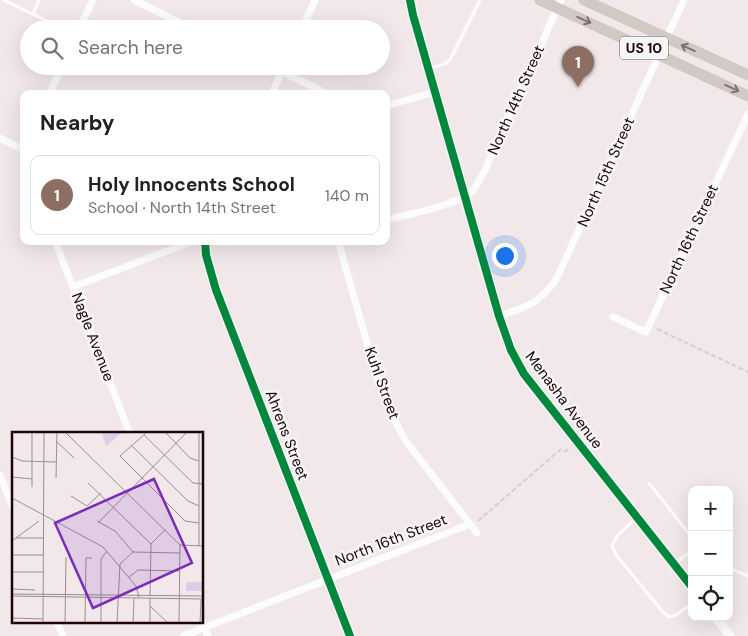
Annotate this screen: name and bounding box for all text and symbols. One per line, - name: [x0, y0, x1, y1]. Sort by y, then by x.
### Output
- one-way arrow: [576, 16, 591, 26]
- search box: [20, 20, 390, 75]
- icon: search: [38, 34, 66, 62]
- text: Search here: [78, 35, 183, 60]
- road number: US 10: [620, 36, 668, 59]
- street label: North 14th Street: [483, 42, 549, 158]
- one-way arrow: [681, 43, 696, 52]
- pin: 1: [562, 46, 594, 87]
- one-way arrow: [724, 84, 739, 94]
- text: Nearby: [40, 109, 114, 137]
- street label: North 15th Street: [573, 114, 639, 230]
- text: Holy Innocents School: [88, 172, 295, 197]
- street label: North 16th Street: [655, 181, 723, 297]
- text: 1: [54, 185, 60, 206]
- text: 140 m: [325, 185, 369, 206]
- text: School · North 14th Street: [88, 197, 276, 218]
- your location: [492, 243, 518, 269]
- street label: Nagle Avenue: [67, 290, 119, 384]
- street label: Kuhl Street: [360, 344, 404, 422]
- street label: Menasha Avenue: [521, 347, 607, 453]
- street label: Ahrens Street: [261, 387, 313, 483]
- inset map: [12, 432, 204, 624]
- map controls: [688, 486, 733, 621]
- button: +: [688, 486, 733, 531]
- street label: North 16th Street: [332, 509, 450, 571]
- button: −: [688, 531, 733, 576]
- button: locate: [688, 576, 733, 621]

